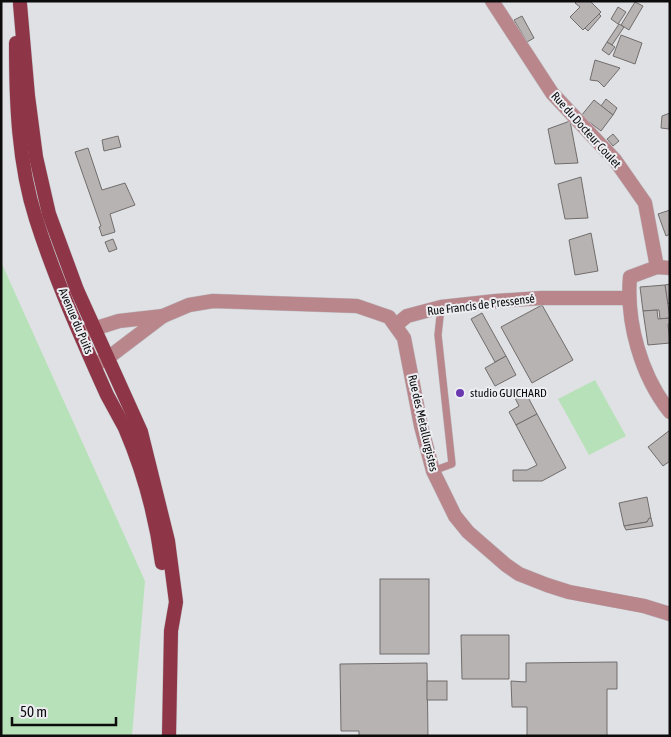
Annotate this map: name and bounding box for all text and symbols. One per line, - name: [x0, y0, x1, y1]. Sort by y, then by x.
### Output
- street label: Rue du Docteur Coulet: [548, 89, 624, 171]
- street label: Avenue du Puits: [56, 286, 96, 356]
- street label: Rue Francis de Pressensé: [426, 291, 536, 319]
- street label: Rue des Metallurgistes: [405, 373, 441, 473]
- place label: studio GUICHARD: [470, 386, 547, 400]
- marker: studio GUICHARD: [454, 387, 466, 399]
- scale bar: [12, 694, 116, 726]
- text: 50 m: [20, 703, 47, 720]

